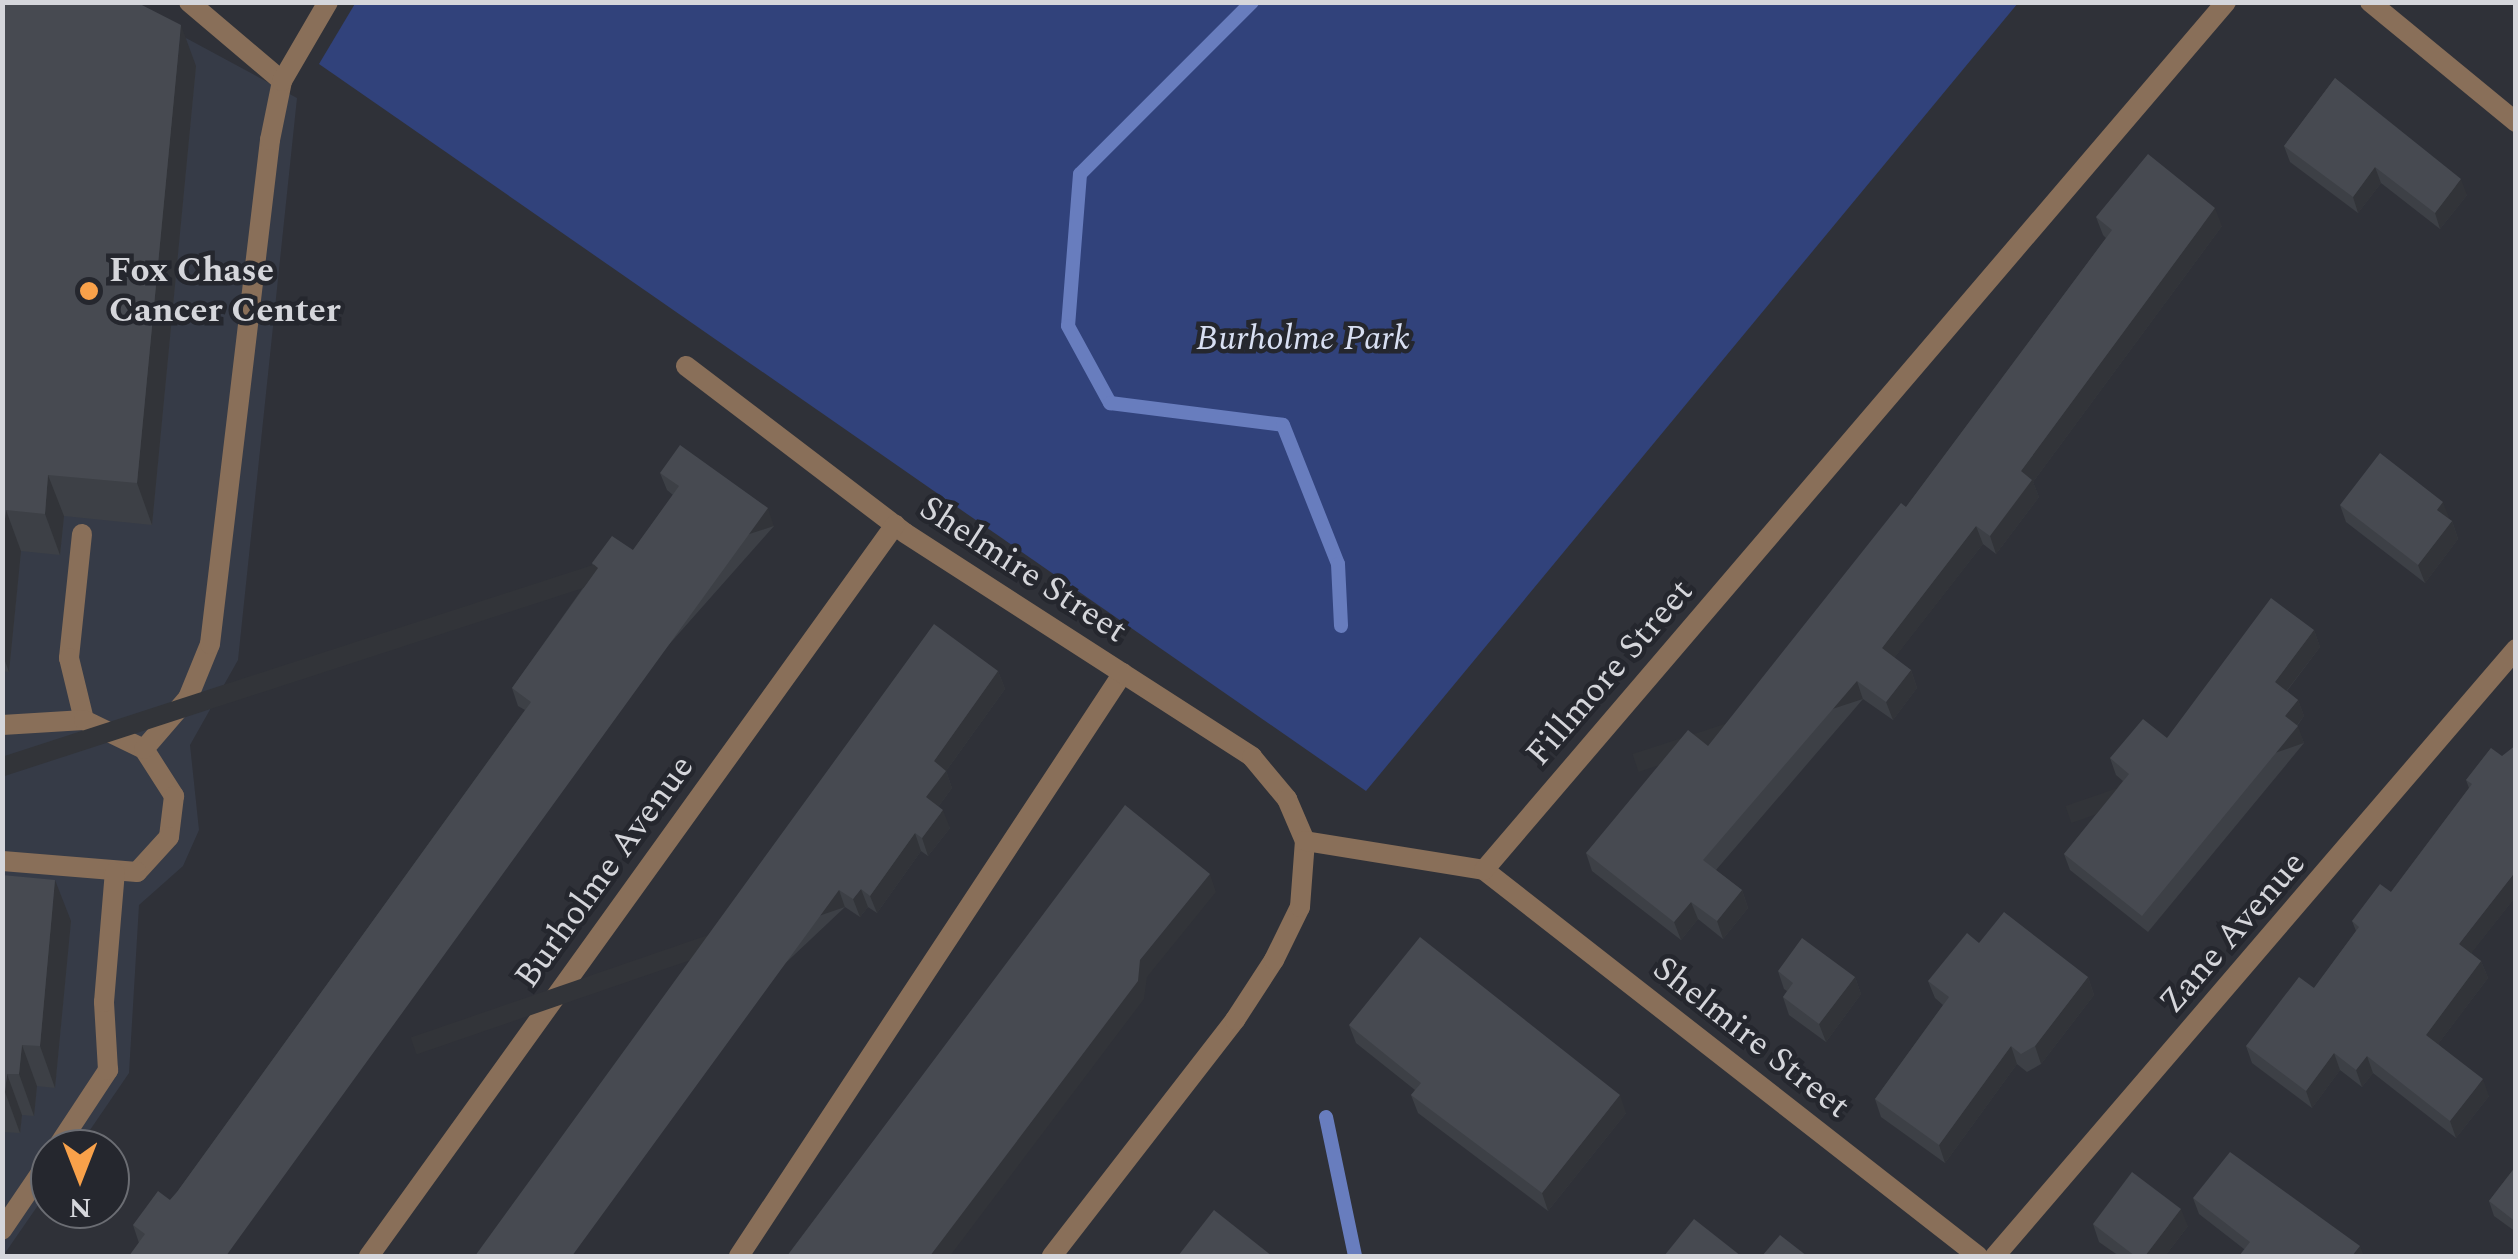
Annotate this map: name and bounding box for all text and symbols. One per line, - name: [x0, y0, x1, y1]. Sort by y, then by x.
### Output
- place label: Fox Chase Cancer Center: [109, 250, 341, 332]
- marker: Fox Chase Cancer Center: [78, 280, 100, 302]
- park label: Burholme Park: [1196, 318, 1410, 360]
- street label: Shelmire Street: [912, 487, 1134, 653]
- street label: Fillmore Street: [1518, 571, 1702, 775]
- street label: Burholme Avenue: [506, 747, 704, 997]
- street label: Zane Avenue: [2151, 843, 2315, 1023]
- street label: Shelmire Street: [1644, 948, 1858, 1128]
- north arrow: [30, 1129, 130, 1229]
- text: N: [69, 1186, 91, 1229]

